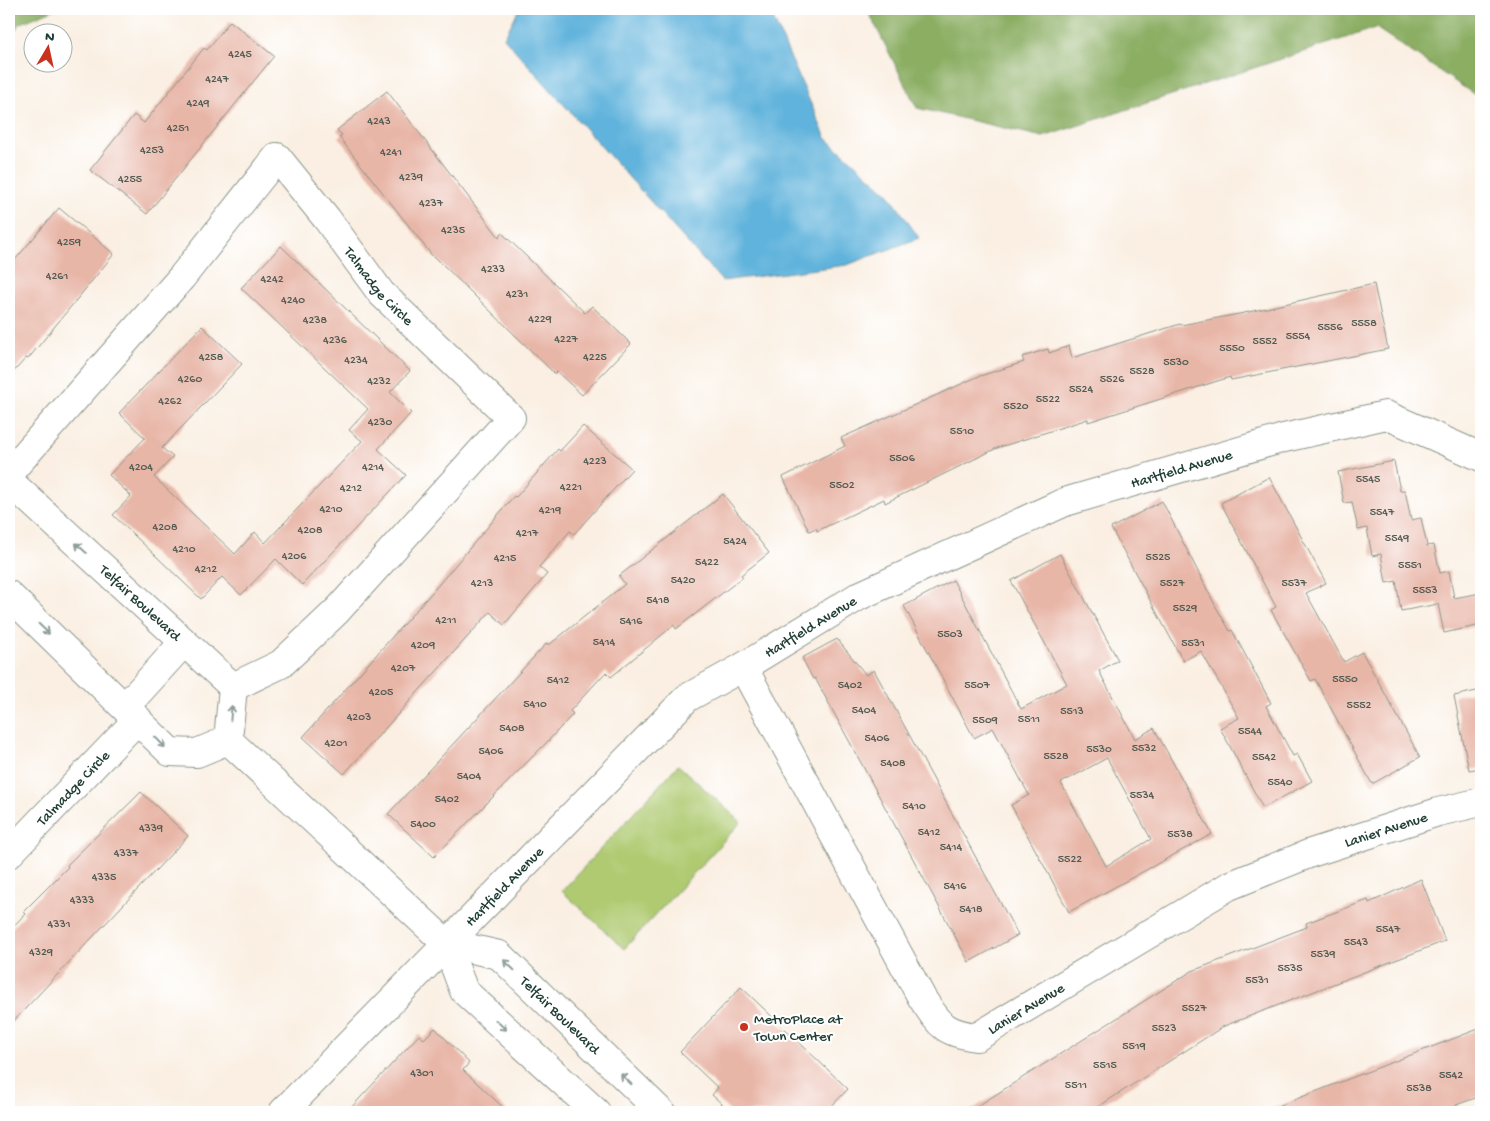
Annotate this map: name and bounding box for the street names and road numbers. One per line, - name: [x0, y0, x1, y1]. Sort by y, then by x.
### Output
- street label: Talmadge Circle: [339, 243, 416, 330]
- street label: Hartfield Avenue: [1129, 447, 1235, 493]
- street label: Telfair Boulevard: [94, 561, 185, 646]
- street label: Hartfield Avenue: [762, 593, 861, 663]
- street label: Talmadge Circle: [33, 747, 115, 831]
- street label: Lanier Avenue: [1343, 809, 1430, 853]
- street label: Hartfield Avenue: [462, 843, 548, 931]
- street label: Telfair Boulevard: [515, 973, 604, 1060]
- street label: Lanier Avenue: [985, 980, 1068, 1039]

